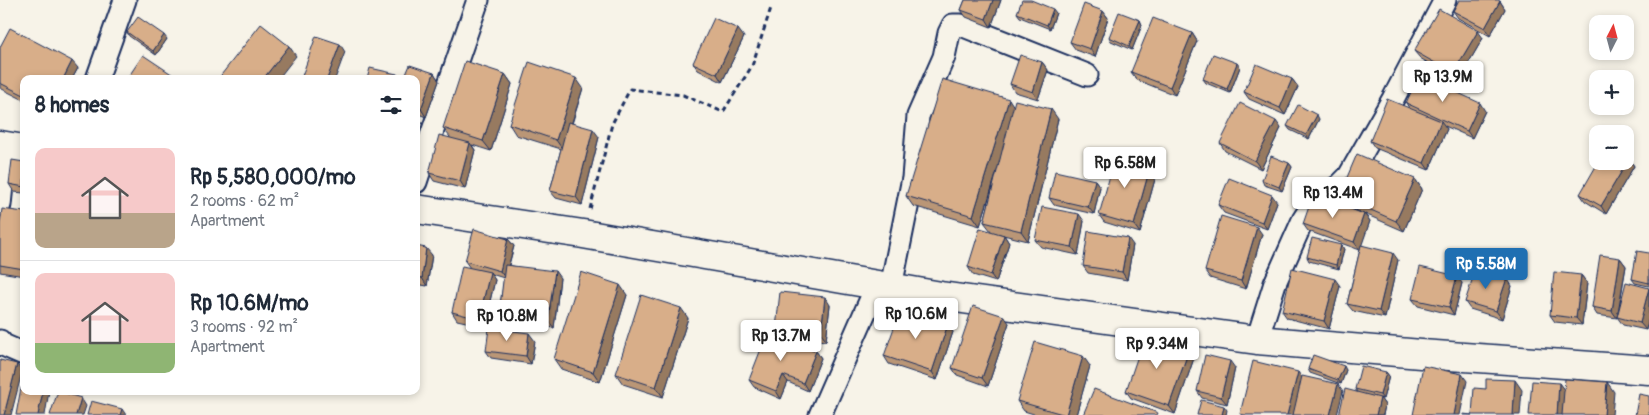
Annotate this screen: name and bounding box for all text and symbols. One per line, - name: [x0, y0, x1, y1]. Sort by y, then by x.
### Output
- north arrow: [1589, 15, 1634, 60]
- map controls: [1589, 15, 1634, 170]
- pin: Rp 13.9M: [1391, 61, 1495, 103]
- text: Rp 13.9M: [1414, 67, 1472, 87]
- button: +: [1589, 70, 1634, 115]
- icon: filters: [377, 91, 405, 119]
- text: 8 homes: [35, 92, 109, 119]
- button: −: [1589, 125, 1634, 170]
- pin: Rp 6.58M: [1073, 146, 1177, 189]
- text: Rp 6.58M: [1094, 153, 1156, 173]
- text: Rp 5,580,000/mo: [190, 164, 355, 191]
- icon: home: [75, 168, 135, 228]
- pin: Rp 13.4M: [1281, 176, 1385, 219]
- text: Rp 13.4M: [1303, 183, 1363, 203]
- text: 2 rooms · 62 m²: [190, 191, 299, 211]
- text: Apartment: [190, 211, 265, 231]
- pin: Rp 5.58M: [1434, 248, 1538, 290]
- text: Rp 5.58M: [1456, 254, 1516, 274]
- text: Rp 10.6M/mo: [190, 290, 309, 317]
- icon: home: [75, 293, 135, 353]
- pin: Rp 10.6M: [864, 298, 968, 340]
- pin: Rp 10.8M: [455, 300, 559, 342]
- text: Rp 10.6M: [885, 304, 947, 324]
- text: Rp 10.8M: [477, 306, 537, 326]
- text: 3 rooms · 92 m²: [190, 317, 298, 337]
- pin: Rp 13.7M: [729, 320, 833, 362]
- text: Rp 13.7M: [752, 326, 810, 346]
- pin: Rp 9.34M: [1105, 328, 1209, 370]
- text: Rp 9.34M: [1126, 334, 1188, 354]
- text: Apartment: [190, 337, 265, 357]

